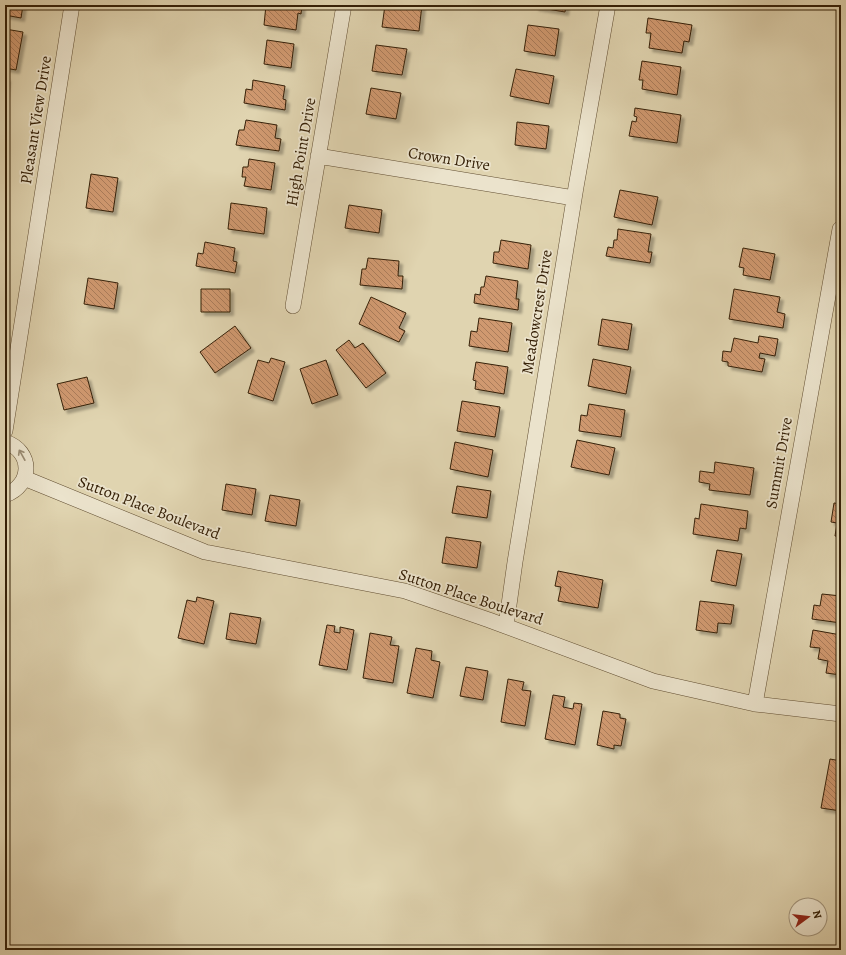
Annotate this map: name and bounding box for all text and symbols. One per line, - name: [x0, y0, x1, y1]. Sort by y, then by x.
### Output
- street label: Pleasant View Drive: [15, 54, 57, 186]
- street label: High Point Drive: [281, 96, 321, 208]
- street label: Crown Drive: [407, 142, 491, 176]
- street label: Meadowcrest Drive: [516, 248, 558, 376]
- street label: Summit Drive: [760, 415, 798, 511]
- one-way arrow: [17, 449, 25, 461]
- street label: Sutton Place Boulevard: [75, 471, 224, 545]
- street label: Sutton Place Boulevard: [396, 563, 546, 631]
- north arrow: [788, 897, 828, 937]
- text: N: [809, 909, 825, 920]

